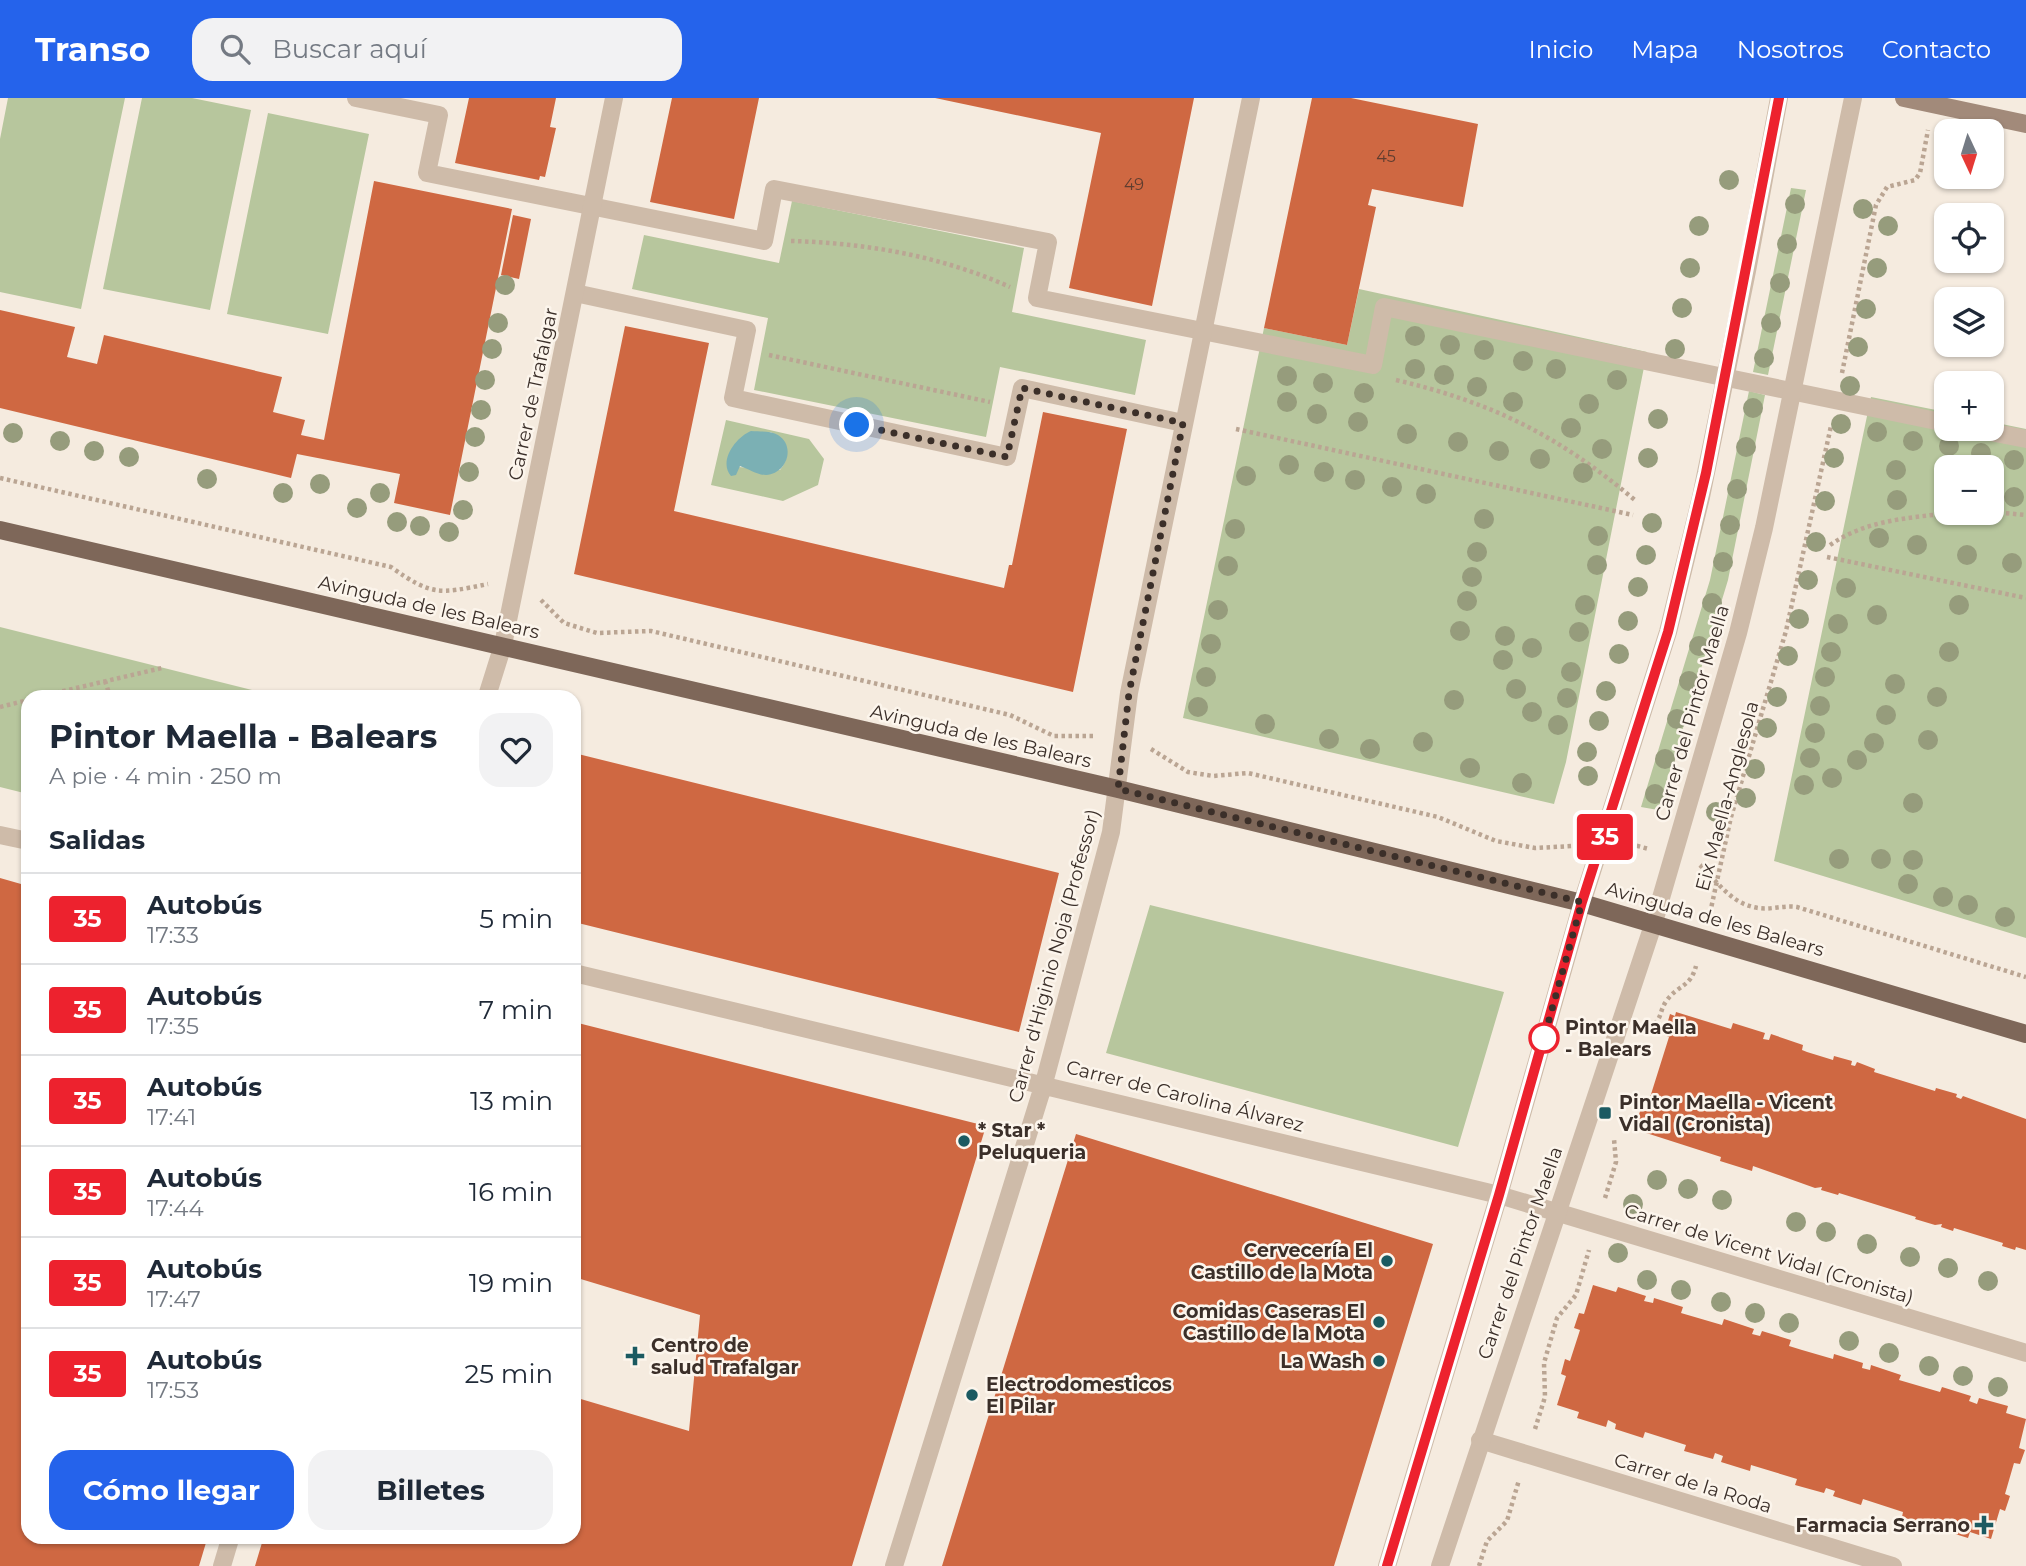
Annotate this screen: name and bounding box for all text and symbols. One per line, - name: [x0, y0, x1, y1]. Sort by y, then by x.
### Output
- search box: [192, 18, 682, 81]
- text: Transo: [35, 29, 150, 69]
- icon: search: [216, 30, 254, 68]
- text: Buscar aquí: [272, 33, 427, 65]
- text: Inicio: [1528, 35, 1593, 64]
- text: Mapa: [1631, 35, 1699, 64]
- text: Nosotros: [1737, 35, 1844, 64]
- text: Contacto: [1882, 35, 1991, 64]
- north arrow: [1934, 119, 2004, 189]
- map controls: [1934, 119, 2004, 525]
- house number: 45: [1376, 147, 1396, 166]
- house number: 49: [1124, 175, 1144, 194]
- button: locate: [1934, 203, 2004, 273]
- button: layers: [1934, 287, 2004, 357]
- street label: Carrer de Trafalgar: [503, 306, 563, 482]
- button: +: [1934, 371, 2004, 441]
- your location: [839, 407, 874, 442]
- button: −: [1934, 455, 2004, 525]
- street label: Avinguda de les Balears: [316, 570, 542, 644]
- street label: Carrer del Pintor Maella: [1650, 602, 1734, 824]
- street label: Eix Maella-Anglesola: [1691, 698, 1763, 894]
- street label: Avinguda de les Balears: [868, 699, 1094, 773]
- button: heart: [479, 713, 553, 787]
- text: Pintor Maella - Balears: [49, 716, 437, 756]
- text: A pie · 4 min · 250 m: [49, 762, 282, 790]
- street label: Carrer d'Higinio Noja (Professor): [1004, 807, 1104, 1105]
- line badge: 35: [1574, 814, 1636, 860]
- text: 35: [1591, 822, 1619, 851]
- text: Salidas: [49, 824, 145, 856]
- street label: Avinguda de les Balears: [1603, 877, 1827, 961]
- text: Autobús: [147, 889, 262, 921]
- text: 5 min: [479, 903, 553, 935]
- text: 35: [73, 904, 102, 933]
- text: 17:33: [147, 921, 199, 949]
- text: Autobús: [147, 980, 262, 1012]
- text: 7 min: [479, 994, 553, 1026]
- text: 35: [73, 995, 102, 1024]
- text: 17:35: [147, 1012, 199, 1040]
- place label: Pintor Maella - Balears: [1565, 1016, 1697, 1061]
- marker: Pintor Maella - Balears: [1529, 1023, 1559, 1053]
- street label: Carrer de Carolina Álvarez: [1064, 1055, 1306, 1137]
- text: Autobús: [147, 1071, 262, 1103]
- text: 13 min: [470, 1085, 553, 1117]
- text: 35: [73, 1086, 102, 1115]
- place label: Pintor Maella - Vicent Vidal (Cronista): [1618, 1091, 1833, 1136]
- text: 17:41: [147, 1103, 196, 1131]
- marker: Pintor Maella - Vicent Vidal (Cronista): [1597, 1105, 1613, 1121]
- place label: * Star * Peluqueria: [978, 1119, 1086, 1164]
- marker: * Star * Peluqueria: [956, 1133, 972, 1149]
- street label: Carrer del Pintor Maella: [1473, 1144, 1567, 1362]
- text: Autobús: [147, 1162, 262, 1194]
- text: 16 min: [469, 1176, 553, 1208]
- text: 35: [73, 1177, 102, 1206]
- text: 17:44: [147, 1194, 204, 1222]
- street label: Carrer de Vicent Vidal (Cronista): [1621, 1199, 1917, 1309]
- place label: Cervecería El Castillo de la Mota: [1191, 1239, 1373, 1284]
- text: Autobús: [147, 1253, 262, 1285]
- marker: Cervecería El Castillo de la Mota: [1379, 1253, 1395, 1269]
- text: 19 min: [469, 1267, 553, 1299]
- text: 35: [73, 1268, 102, 1297]
- text: 17:47: [147, 1285, 201, 1313]
- place label: Comidas Caseras El Castillo de la Mota: [1173, 1300, 1365, 1345]
- marker: Comidas Caseras El Castillo de la Mota: [1371, 1314, 1387, 1330]
- place label: Centro de salud Trafalgar: [651, 1334, 799, 1379]
- text: Autobús: [147, 1344, 262, 1376]
- marker: Centro de salud Trafalgar: [625, 1346, 645, 1366]
- place label: La Wash: [1280, 1350, 1365, 1373]
- marker: La Wash: [1371, 1353, 1387, 1369]
- text: 25 min: [465, 1358, 553, 1390]
- text: 35: [73, 1359, 102, 1388]
- place label: Electrodomesticos El Pilar: [986, 1373, 1172, 1418]
- text: 17:53: [147, 1376, 199, 1404]
- marker: Electrodomesticos El Pilar: [964, 1387, 980, 1403]
- street label: Carrer de la Roda: [1611, 1448, 1775, 1518]
- button: Cómo llegar: [49, 1450, 294, 1530]
- button: Billetes: [308, 1450, 553, 1530]
- place label: Farmacia Serrano: [1796, 1514, 1970, 1537]
- marker: Farmacia Serrano: [1976, 1517, 1992, 1533]

